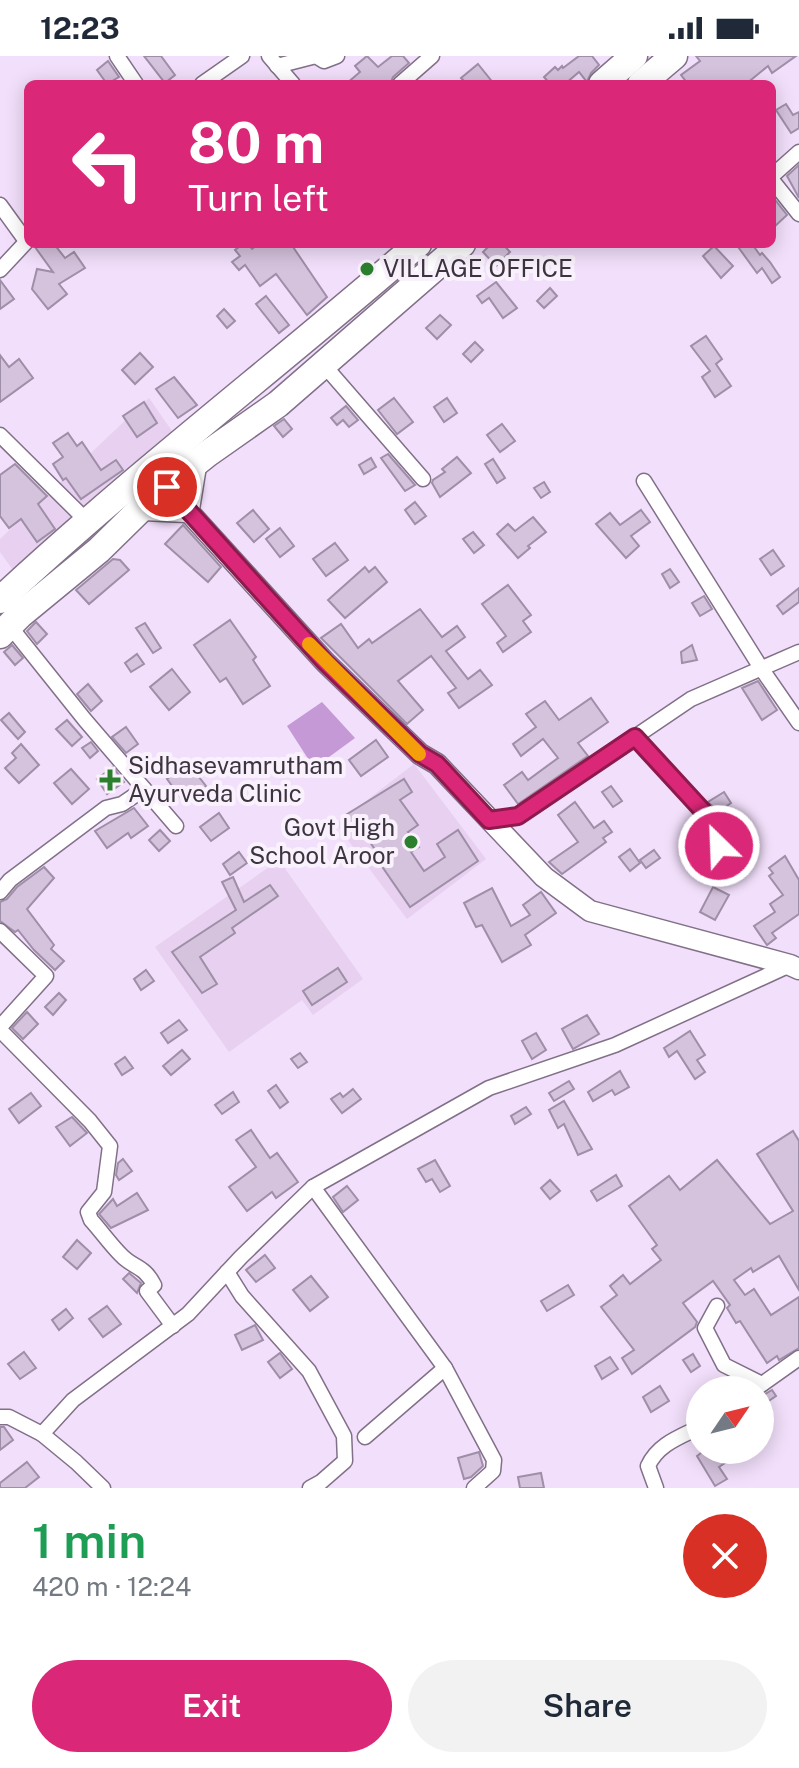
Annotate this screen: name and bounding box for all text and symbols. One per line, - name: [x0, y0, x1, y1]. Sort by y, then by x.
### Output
- text: 12:23: [40, 10, 120, 46]
- text: 80 m: [188, 110, 324, 176]
- icon: left: [56, 112, 160, 216]
- text: Turn left: [188, 177, 329, 219]
- place label: VILLAGE OFFICE: [383, 254, 573, 282]
- marker: VILLAGE OFFICE: [358, 260, 376, 278]
- pin: [133, 453, 201, 521]
- icon: arrive: [145, 465, 189, 509]
- place label: Sidhasevamrutham Ayurveda Clinic: [128, 751, 343, 807]
- marker: Sidhasevamrutham Ayurveda Clinic: [99, 769, 121, 791]
- position arrow: [677, 804, 761, 888]
- place label: Govt High School Aroor: [249, 813, 395, 869]
- marker: Govt High School Aroor: [402, 833, 420, 851]
- north arrow: [686, 1376, 774, 1464]
- map controls: [686, 1376, 774, 1464]
- text: 1 min: [32, 1512, 146, 1569]
- button: close: [683, 1514, 767, 1598]
- text: 420 m · 12:24: [32, 1571, 191, 1602]
- button: Exit: [32, 1660, 392, 1752]
- button: Share: [408, 1660, 767, 1752]

